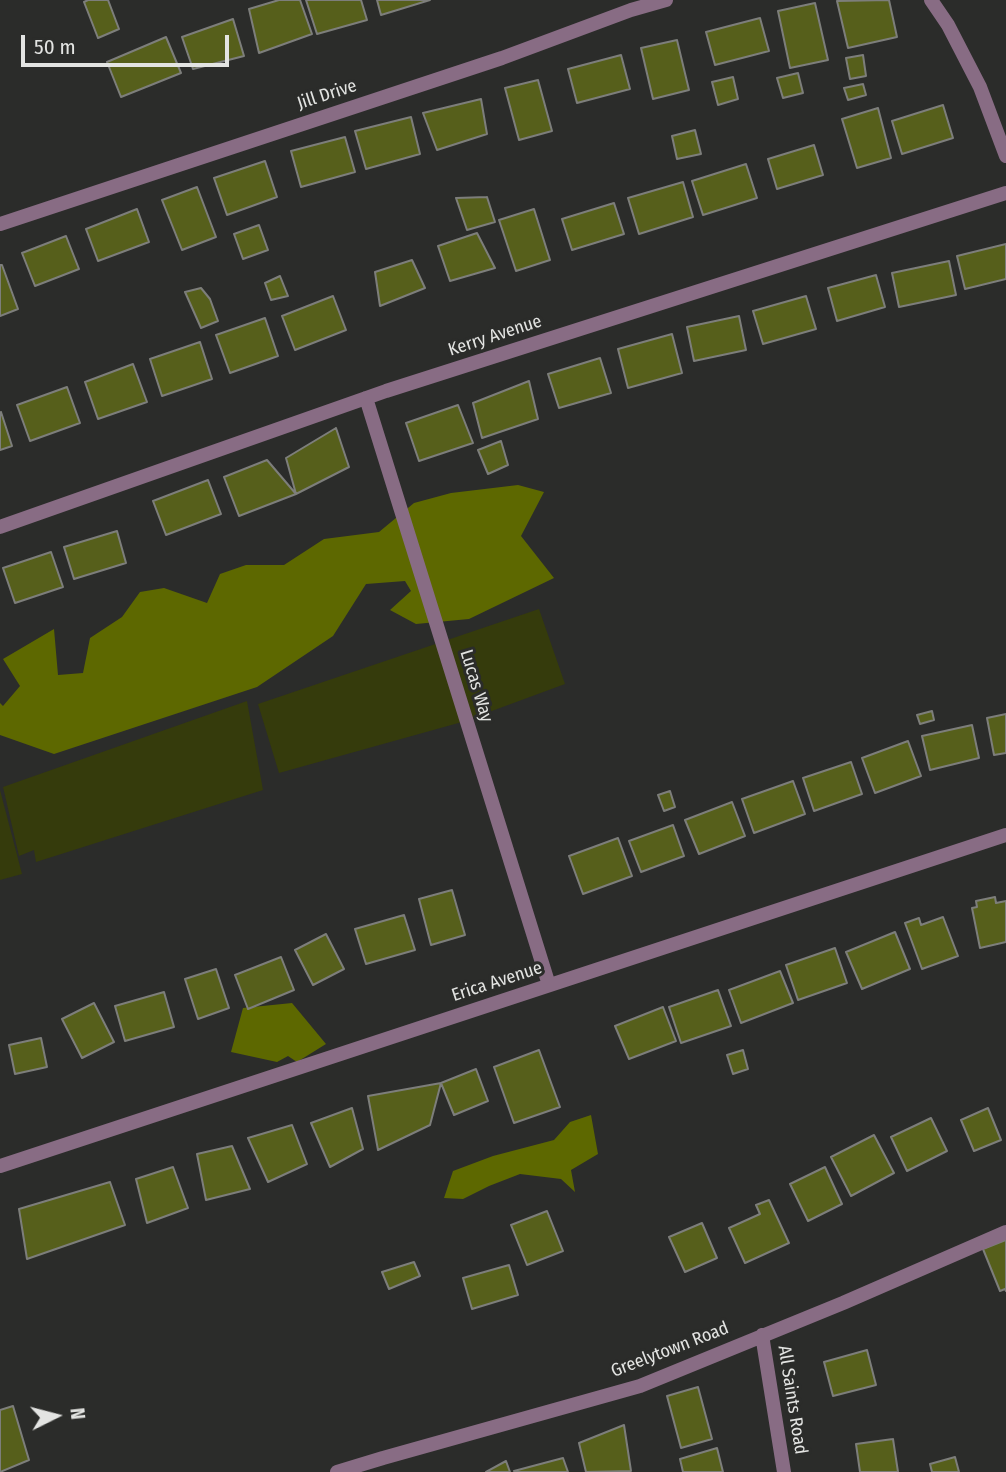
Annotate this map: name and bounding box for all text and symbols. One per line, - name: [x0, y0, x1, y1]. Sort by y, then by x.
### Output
- scale bar: [24, 21, 233, 65]
- text: 50 m: [34, 34, 76, 60]
- street label: Jill Drive: [295, 75, 359, 115]
- street label: Kerry Avenue: [446, 311, 544, 361]
- street label: Lucas Way: [455, 647, 497, 725]
- street label: Erica Avenue: [449, 957, 545, 1007]
- street label: Greelytown Road: [608, 1318, 732, 1382]
- street label: All Saints Road: [773, 1344, 811, 1456]
- north arrow: [21, 1381, 91, 1451]
- text: N: [65, 1407, 89, 1421]

